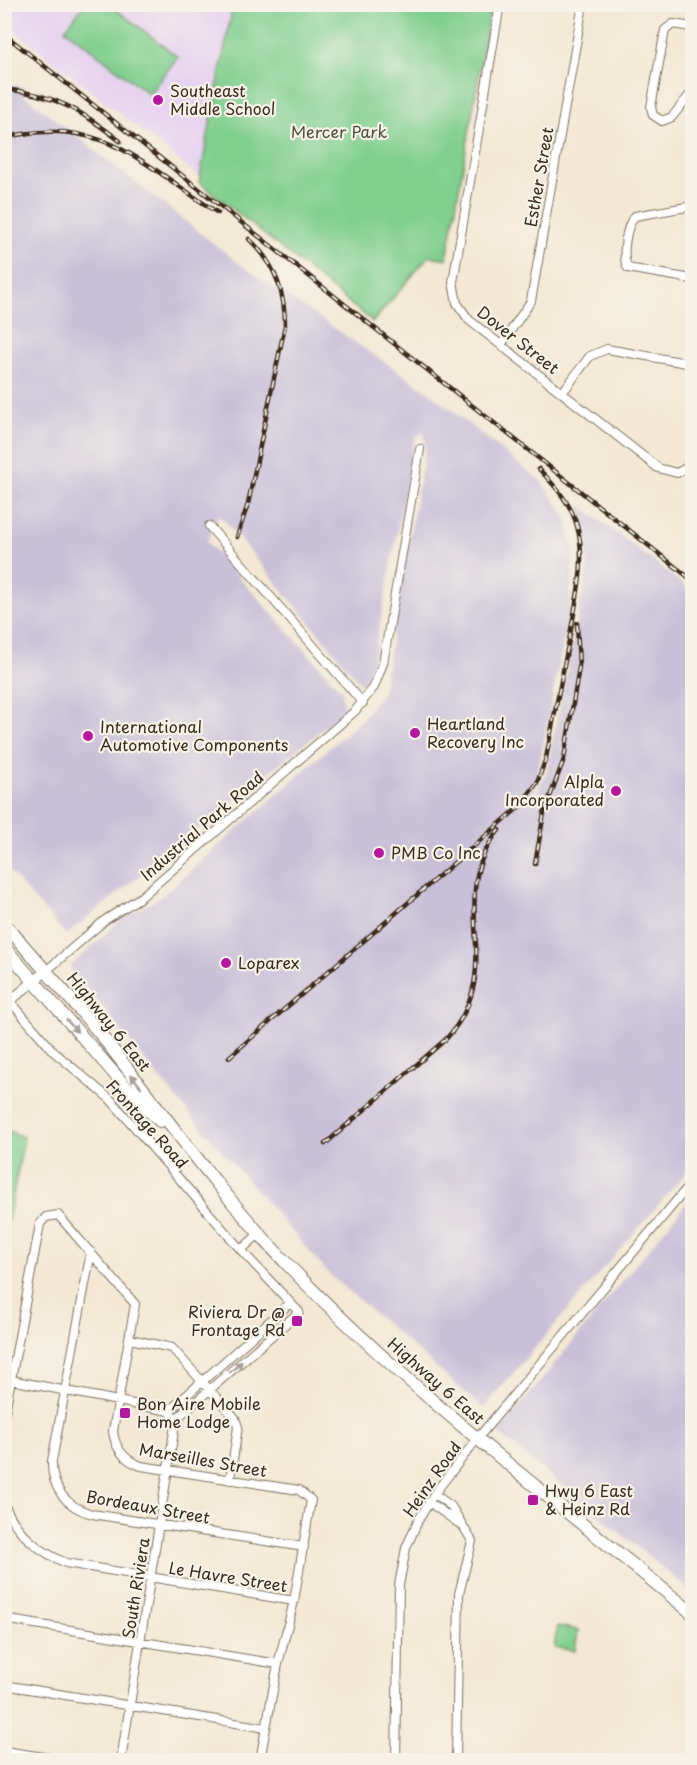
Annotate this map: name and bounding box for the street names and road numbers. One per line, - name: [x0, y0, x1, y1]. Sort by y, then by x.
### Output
- street label: Esther Street: [517, 125, 559, 229]
- street label: Dover Street: [472, 299, 565, 379]
- street label: Industrial Park Road: [134, 765, 268, 886]
- street label: Highway 6 East: [62, 967, 157, 1076]
- street label: Frontage Road: [101, 1073, 194, 1173]
- street label: Highway 6 East: [383, 1331, 490, 1429]
- street label: Marseilles Street: [137, 1436, 269, 1482]
- street label: Heinz Road: [396, 1436, 466, 1521]
- street label: Bordeaux Street: [84, 1483, 212, 1529]
- street label: South Riviera: [115, 1536, 155, 1640]
- street label: Le Havre Street: [167, 1555, 290, 1597]

